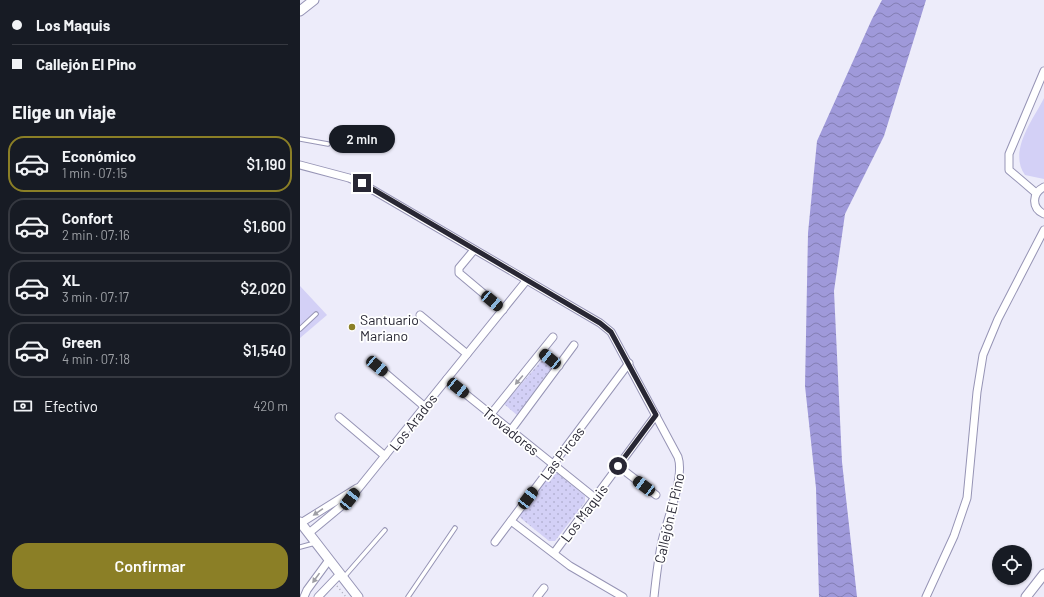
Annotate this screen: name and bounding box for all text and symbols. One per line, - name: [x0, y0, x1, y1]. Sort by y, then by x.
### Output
- text: Los Maquis: [36, 16, 110, 34]
- text: Callejón El Pino: [36, 55, 136, 73]
- text: Elige un viaje: [12, 101, 116, 123]
- callout: 2 min: [329, 125, 395, 153]
- text: 2 min: [347, 131, 377, 147]
- icon: car: [14, 146, 50, 182]
- text: Económico: [62, 147, 136, 165]
- text: $1,190: [247, 155, 286, 173]
- text: 1 min · 07:15: [62, 165, 127, 181]
- route end: [353, 174, 371, 192]
- icon: car: [14, 208, 50, 244]
- text: Confort: [62, 209, 113, 227]
- text: $1,600: [243, 217, 286, 235]
- text: 2 min · 07:16: [62, 227, 130, 243]
- icon: car: [14, 270, 50, 306]
- text: XL: [62, 271, 80, 289]
- text: $2,020: [240, 279, 286, 297]
- text: 3 min · 07:17: [62, 289, 129, 305]
- car: [479, 289, 505, 313]
- place label: Santuario Mariano: [360, 311, 419, 344]
- marker: Santuario Mariano: [347, 322, 357, 332]
- icon: car: [14, 332, 50, 368]
- text: Green: [62, 333, 101, 351]
- text: $1,540: [243, 341, 286, 359]
- car: [537, 347, 563, 371]
- text: 4 min · 07:18: [62, 351, 130, 367]
- car: [364, 354, 390, 378]
- one-way arrow: [514, 375, 523, 386]
- car: [445, 376, 471, 400]
- street label: Los Arados: [385, 390, 441, 454]
- icon: cash: [12, 395, 34, 417]
- text: Efectivo: [44, 397, 98, 415]
- text: 420 m: [253, 398, 288, 414]
- street label: Trovadores: [479, 403, 543, 459]
- street label: Las Pircas: [536, 423, 588, 483]
- route start: [609, 457, 627, 475]
- street label: Callejón El Pino: [650, 471, 688, 565]
- car: [631, 474, 657, 498]
- street label: Los Maquis: [557, 481, 611, 545]
- car: [516, 485, 540, 511]
- car: [338, 486, 362, 512]
- one-way arrow: [313, 508, 323, 516]
- button: Confirmar: [12, 543, 288, 589]
- map controls: [992, 545, 1032, 585]
- button: locate: [992, 545, 1032, 585]
- one-way arrow: [312, 572, 320, 583]

